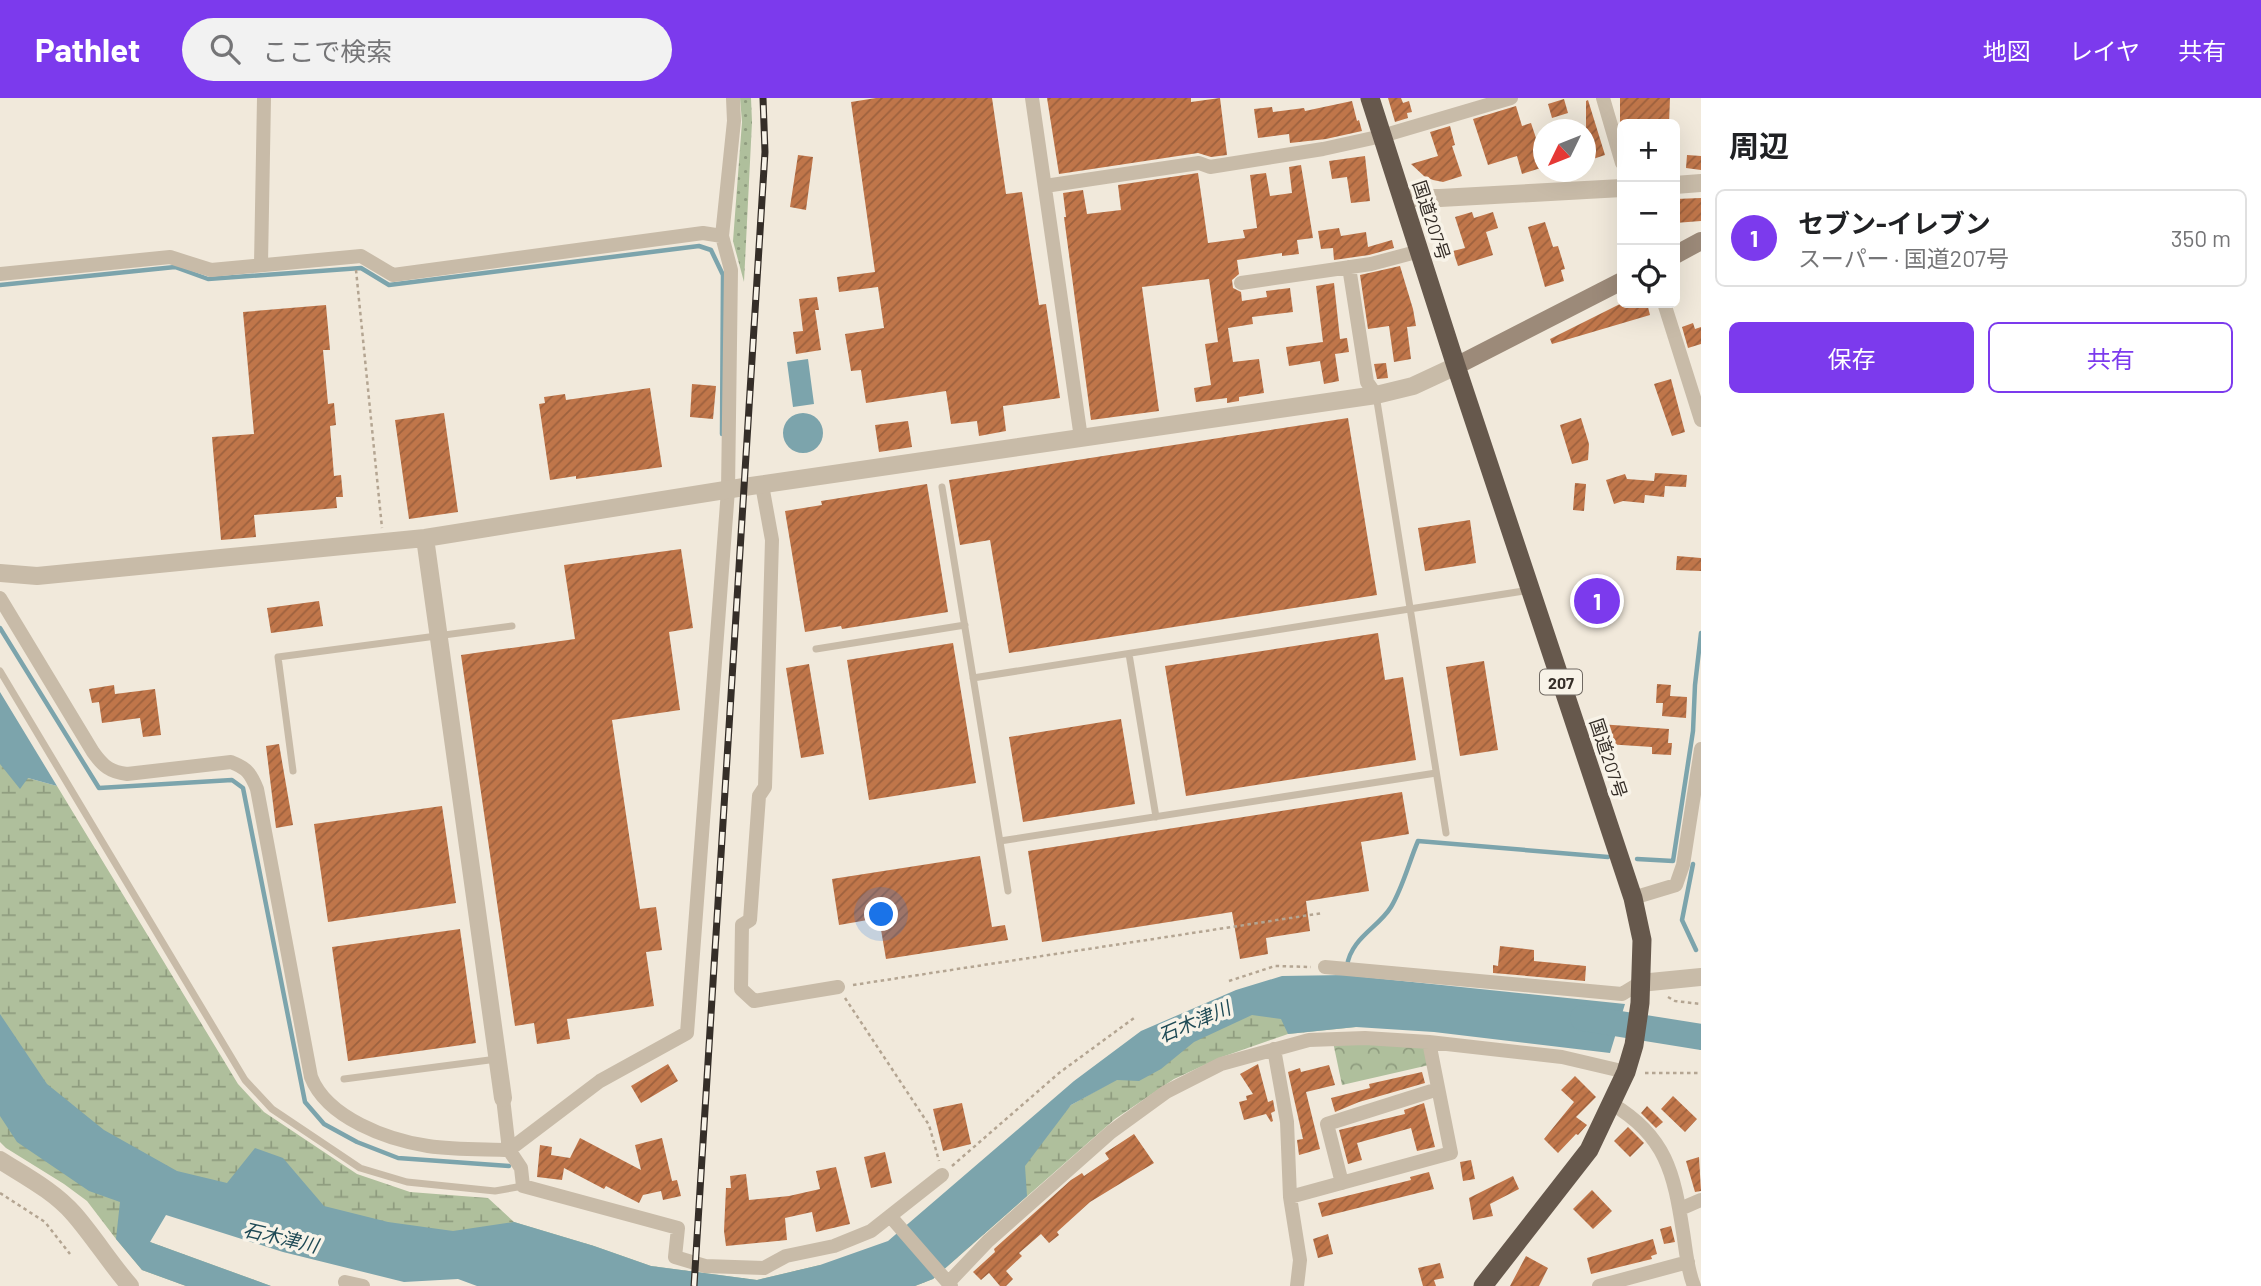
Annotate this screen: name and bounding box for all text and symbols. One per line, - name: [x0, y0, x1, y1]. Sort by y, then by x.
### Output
- search box: [182, 18, 672, 81]
- text: Pathlet: [35, 29, 140, 69]
- icon: search: [206, 30, 244, 68]
- text: ここで検索: [262, 35, 392, 66]
- text: 地図: [1983, 36, 2031, 65]
- text: レイヤ: [2069, 36, 2140, 65]
- text: 共有: [2178, 36, 2226, 65]
- north arrow: [1533, 119, 1596, 182]
- map controls: [1617, 119, 1680, 308]
- button: +: [1617, 119, 1680, 182]
- text: 周辺: [1729, 127, 1789, 163]
- street label: 国道207号: [1409, 177, 1455, 263]
- button: −: [1617, 182, 1680, 245]
- text: セブン-イレブン: [1798, 207, 1991, 238]
- text: 1: [1750, 224, 1758, 252]
- text: 350 m: [2171, 224, 2231, 252]
- text: スーパー · 国道207号: [1798, 244, 2009, 272]
- button: locate: [1617, 245, 1680, 308]
- button: 保存: [1729, 322, 1974, 393]
- button: 共有: [1988, 322, 2233, 393]
- pin: 1: [1574, 575, 1620, 627]
- road number: 207: [1540, 670, 1582, 694]
- street label: 国道207号: [1586, 715, 1632, 801]
- your location: [864, 897, 898, 931]
- water label: 石木津川: [1155, 995, 1235, 1046]
- water label: 石木津川: [241, 1217, 323, 1257]

